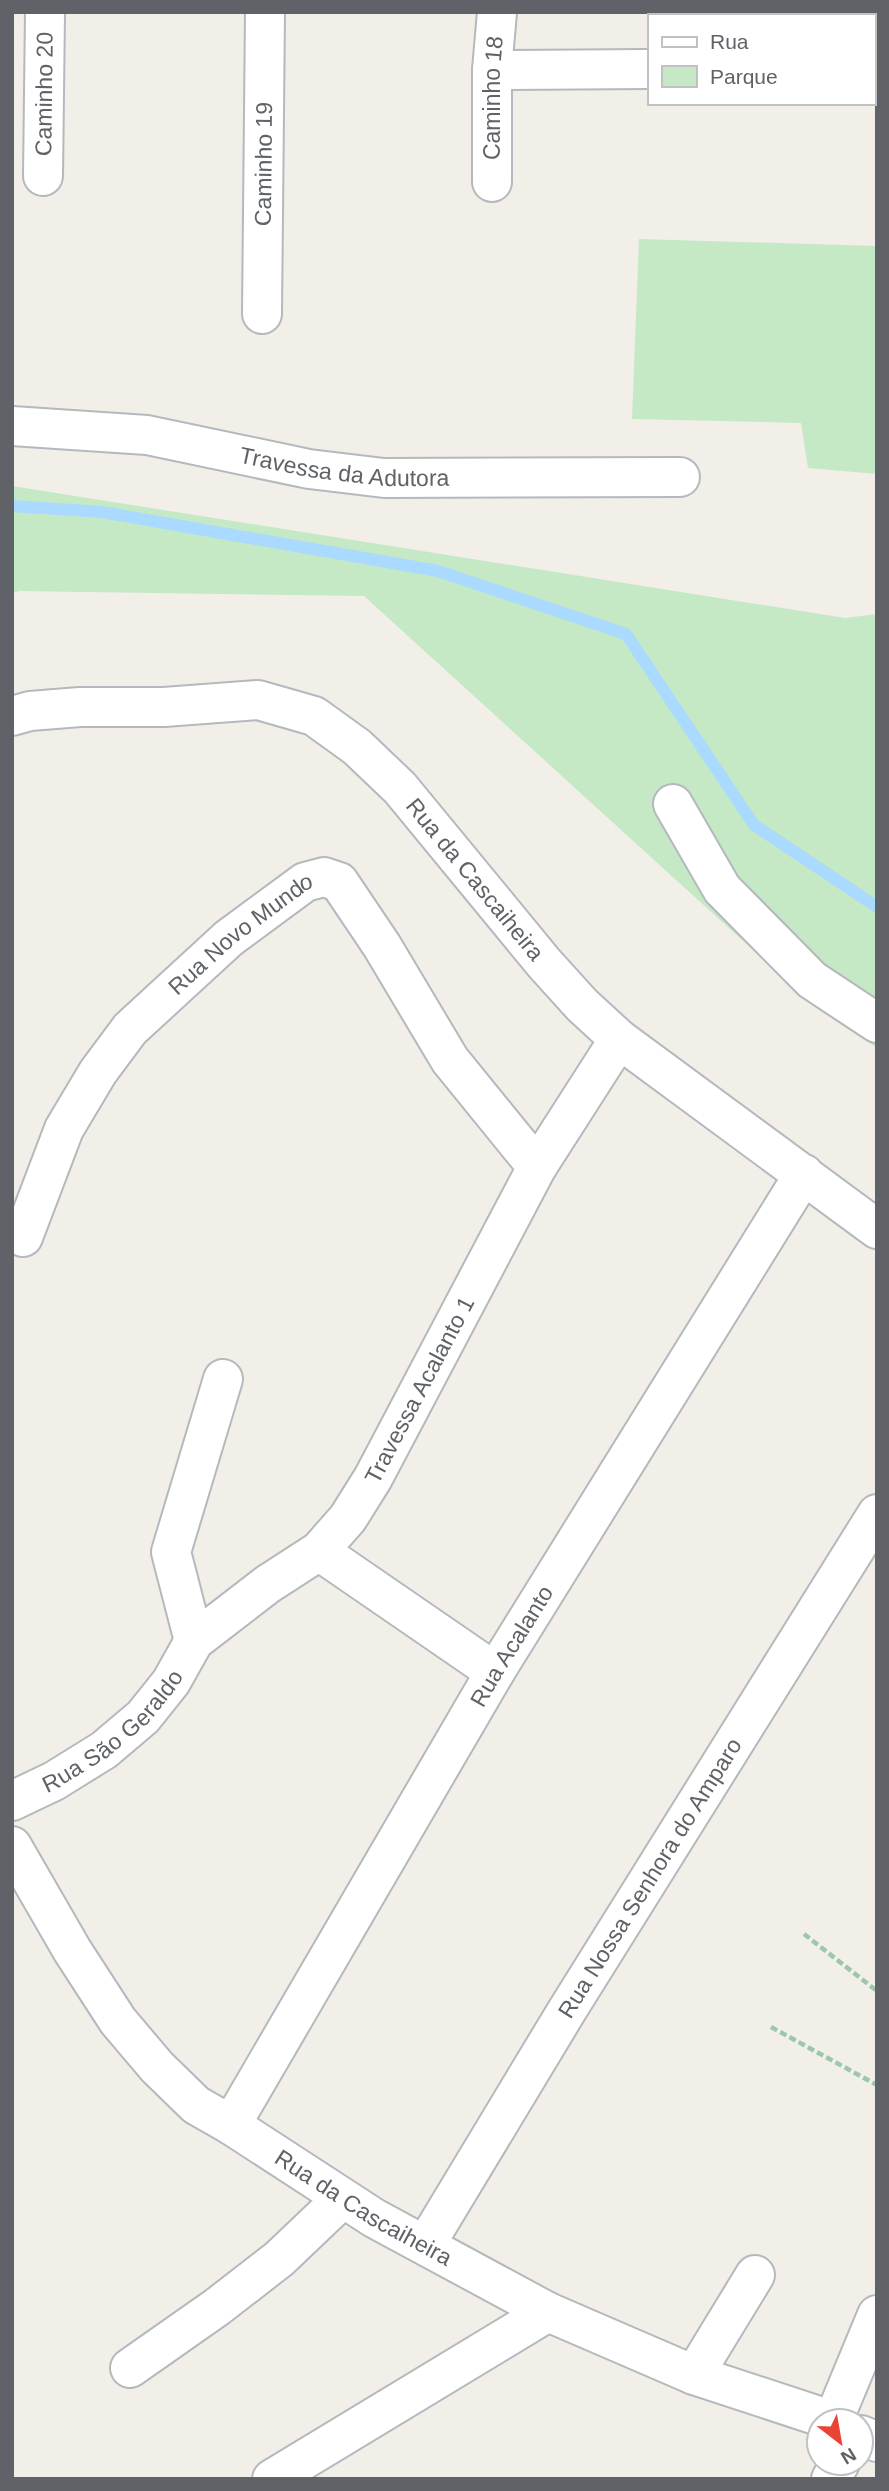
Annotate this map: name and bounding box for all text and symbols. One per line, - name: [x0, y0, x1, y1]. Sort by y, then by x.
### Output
- legend: [648, 14, 875, 105]
- text: Rua: [710, 30, 749, 53]
- street label: Caminho 20: [30, 32, 58, 156]
- street label: Caminho 18: [479, 35, 508, 160]
- text: Parque: [710, 65, 778, 88]
- street label: Caminho 19: [250, 102, 277, 226]
- street label: Travessa da Adutora: [237, 442, 450, 491]
- street label: Rua da Cascaiheira: [401, 793, 550, 966]
- street label: Rua Novo Mundo: [163, 868, 315, 1000]
- street label: Travessa Acalanto 1: [359, 1292, 479, 1488]
- street label: Rua Acalanto: [465, 1581, 558, 1711]
- street label: Rua São Geraldo: [38, 1665, 188, 1798]
- street label: Rua Nossa Senhora do Amparo: [553, 1733, 747, 2023]
- street label: Rua da Cascaiheira: [270, 2144, 457, 2271]
- north arrow: [805, 2407, 875, 2477]
- text: N: [837, 2444, 860, 2469]

